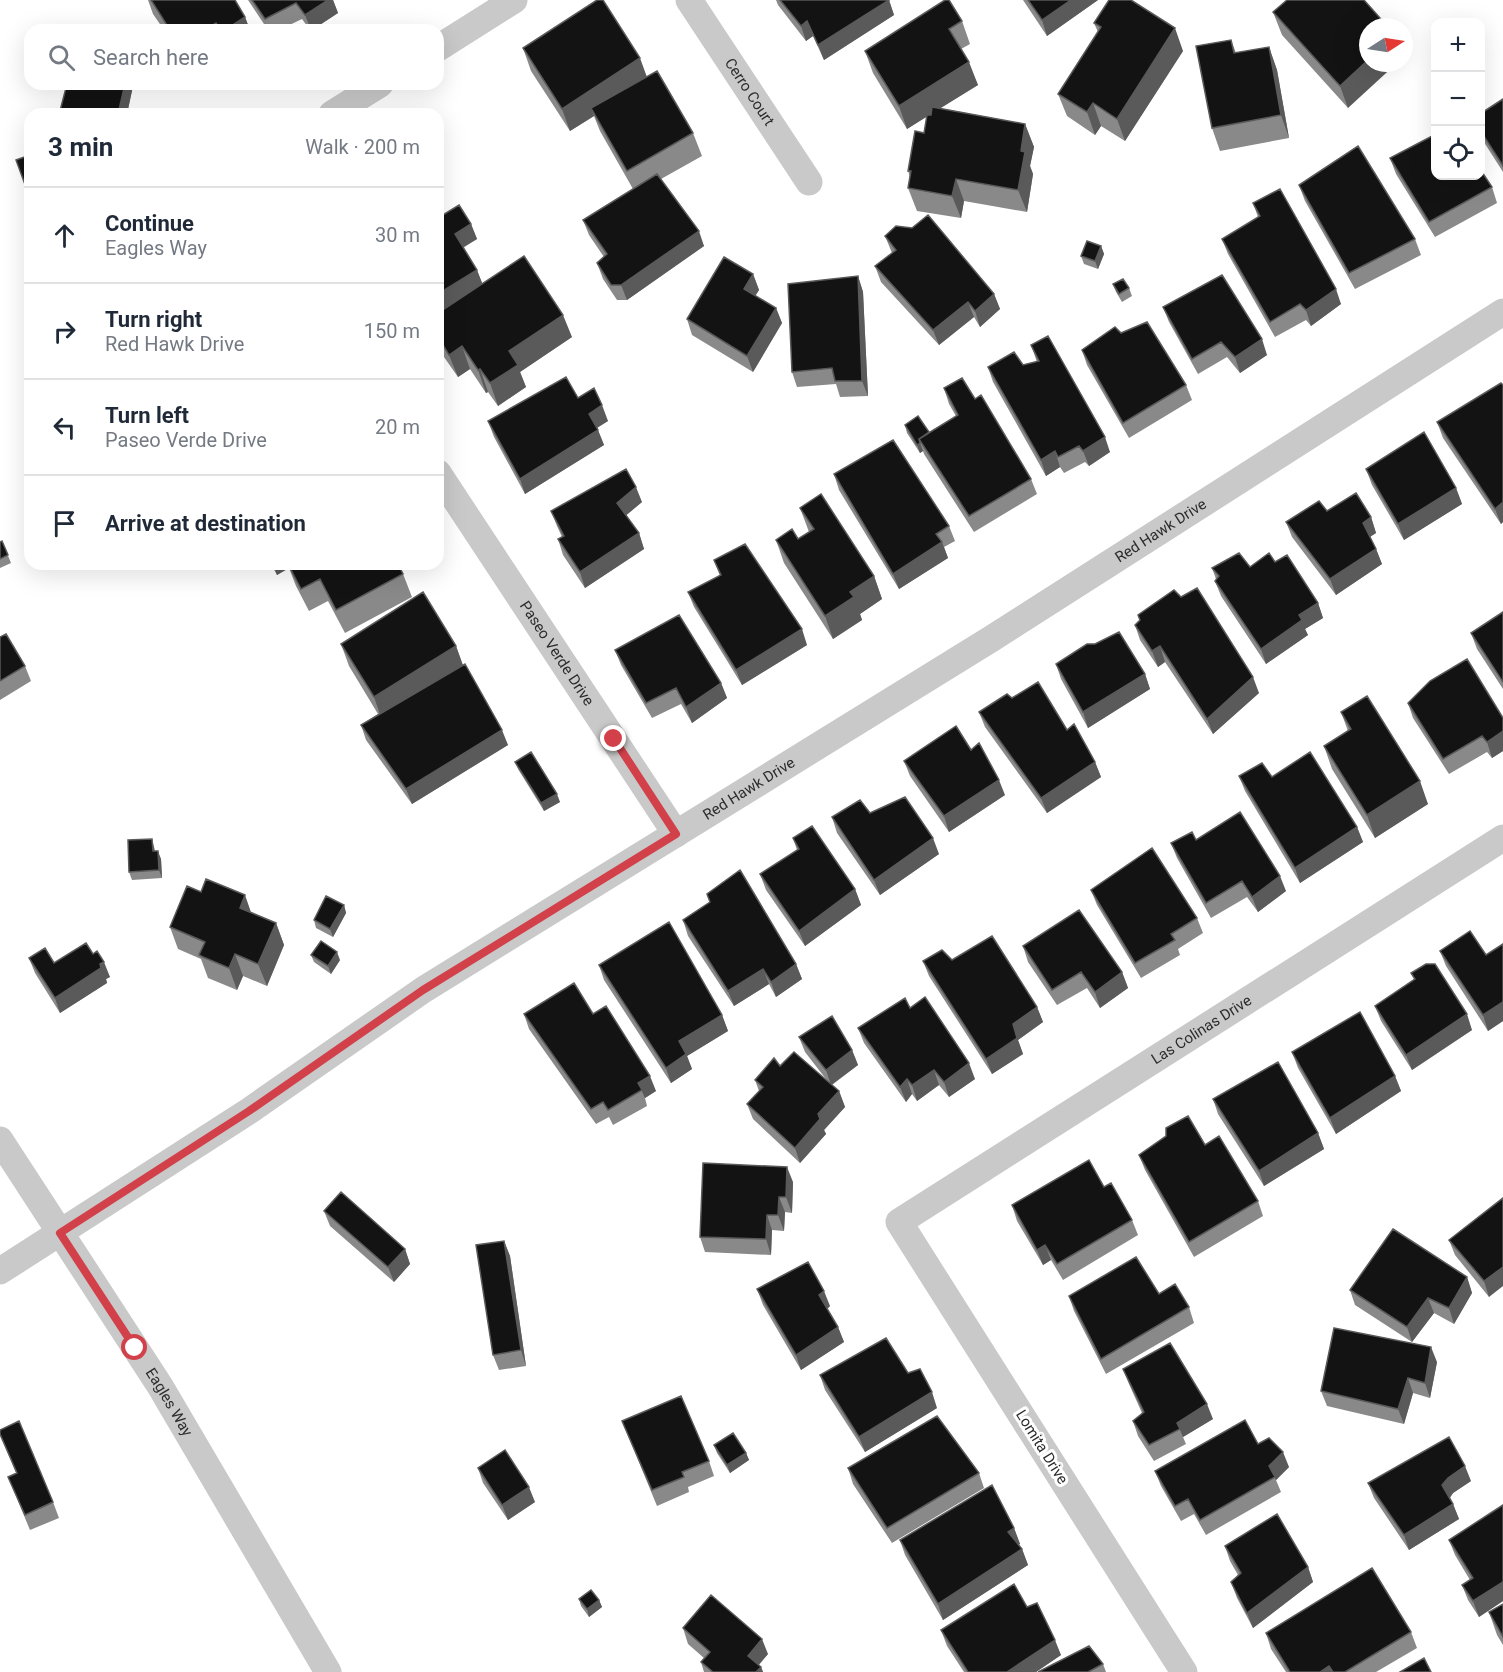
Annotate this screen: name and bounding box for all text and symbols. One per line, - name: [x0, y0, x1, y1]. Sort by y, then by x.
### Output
- north arrow: [1359, 18, 1413, 72]
- map controls: [1431, 18, 1485, 180]
- button: +: [1431, 18, 1485, 72]
- search box: [24, 24, 444, 90]
- icon: search: [45, 41, 78, 74]
- text: Search here: [93, 45, 209, 70]
- street label: Cerro Court: [721, 55, 778, 129]
- button: −: [1431, 72, 1485, 126]
- button: locate: [1431, 126, 1485, 180]
- text: 3 min: [48, 132, 113, 162]
- text: Walk · 200 m: [305, 135, 420, 159]
- text: Continue: [105, 211, 194, 236]
- icon: ahead: [48, 219, 81, 252]
- text: 30 m: [375, 223, 420, 247]
- text: Eagles Way: [105, 236, 207, 260]
- text: Turn right: [105, 307, 202, 332]
- icon: right: [48, 315, 81, 348]
- text: 150 m: [364, 319, 420, 343]
- text: Red Hawk Drive: [105, 332, 244, 356]
- text: Turn left: [105, 403, 189, 428]
- icon: left: [48, 411, 81, 444]
- text: 20 m: [375, 415, 420, 439]
- text: Paseo Verde Drive: [105, 428, 267, 452]
- street label: Red Hawk Drive: [1112, 495, 1210, 566]
- icon: arrive: [48, 507, 81, 540]
- text: Arrive at destination: [105, 511, 306, 536]
- street label: Paseo Verde Drive: [516, 598, 598, 709]
- route end: [600, 725, 626, 751]
- street label: Red Hawk Drive: [700, 753, 798, 824]
- street label: Las Colinas Drive: [1148, 991, 1255, 1068]
- route start: [121, 1334, 147, 1360]
- street label: Eagles Way: [142, 1365, 197, 1440]
- street label: Lomita Drive: [1012, 1407, 1072, 1487]

